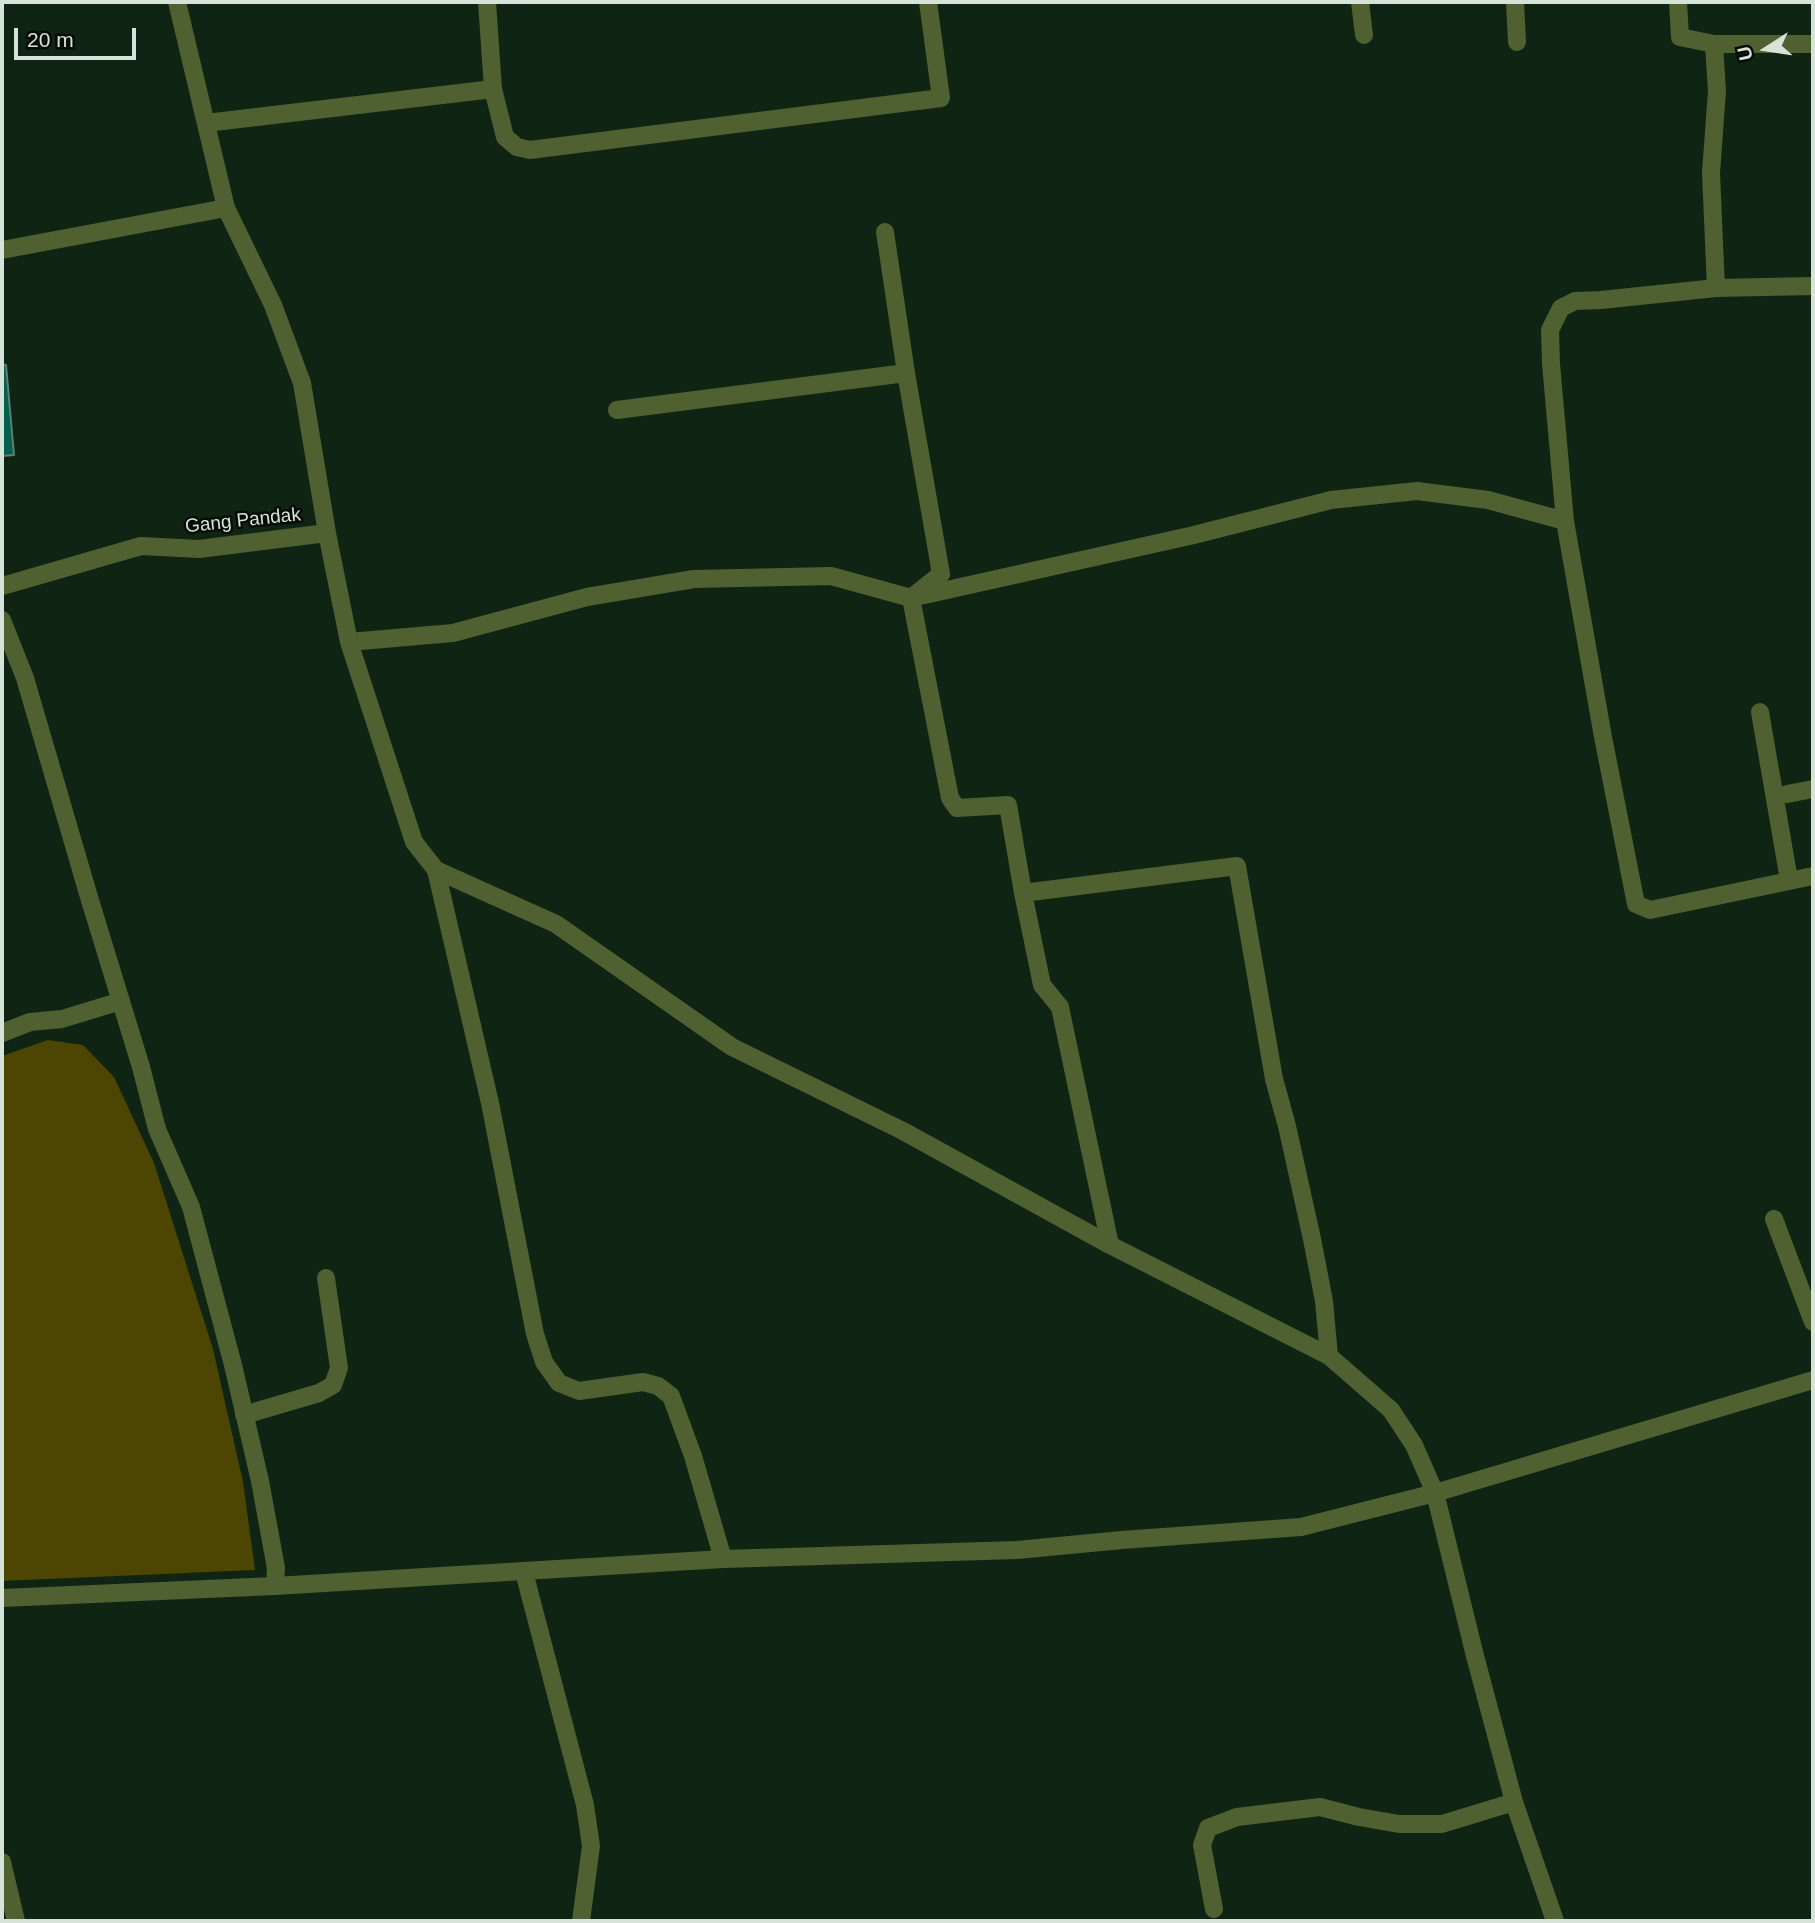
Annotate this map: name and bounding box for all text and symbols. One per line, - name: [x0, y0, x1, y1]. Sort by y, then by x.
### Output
- scale bar: [18, 14, 140, 58]
- north arrow: [1731, 14, 1801, 84]
- text: 20 m: [27, 28, 74, 51]
- text: U: [1733, 45, 1757, 62]
- street label: Gang Pandak: [184, 504, 302, 538]

